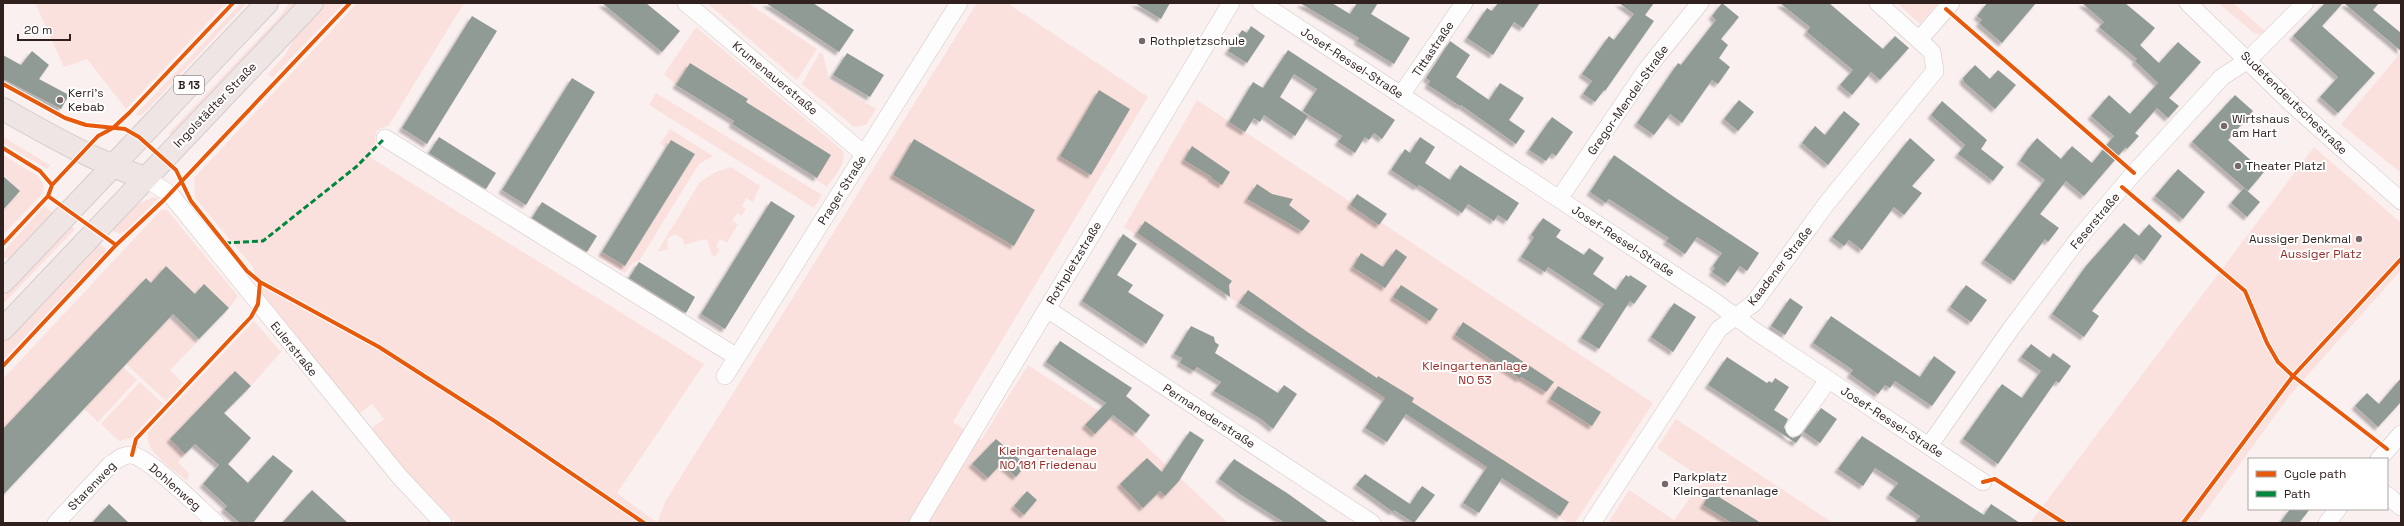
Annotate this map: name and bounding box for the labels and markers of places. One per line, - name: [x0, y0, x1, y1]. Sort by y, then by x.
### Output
- place label: Rothpletzschule: [1150, 33, 1245, 49]
- marker: Rothpletzschule: [1137, 36, 1147, 46]
- place label: Kerri's Kebab: [68, 85, 105, 115]
- marker: Kerri's Kebab: [55, 95, 65, 105]
- place label: Wirtshaus am Hart: [2232, 111, 2290, 141]
- marker: Wirtshaus am Hart: [2219, 121, 2229, 131]
- place label: Theater Platzl: [2246, 158, 2325, 174]
- marker: Theater Platzl: [2233, 161, 2243, 171]
- place label: Aussiger Denkmal: [2249, 231, 2351, 247]
- marker: Aussiger Denkmal: [2354, 234, 2364, 244]
- place label: Parkplatz Kleingartenanlage: [1673, 469, 1778, 499]
- marker: Parkplatz Kleingartenanlage: [1660, 479, 1670, 489]

